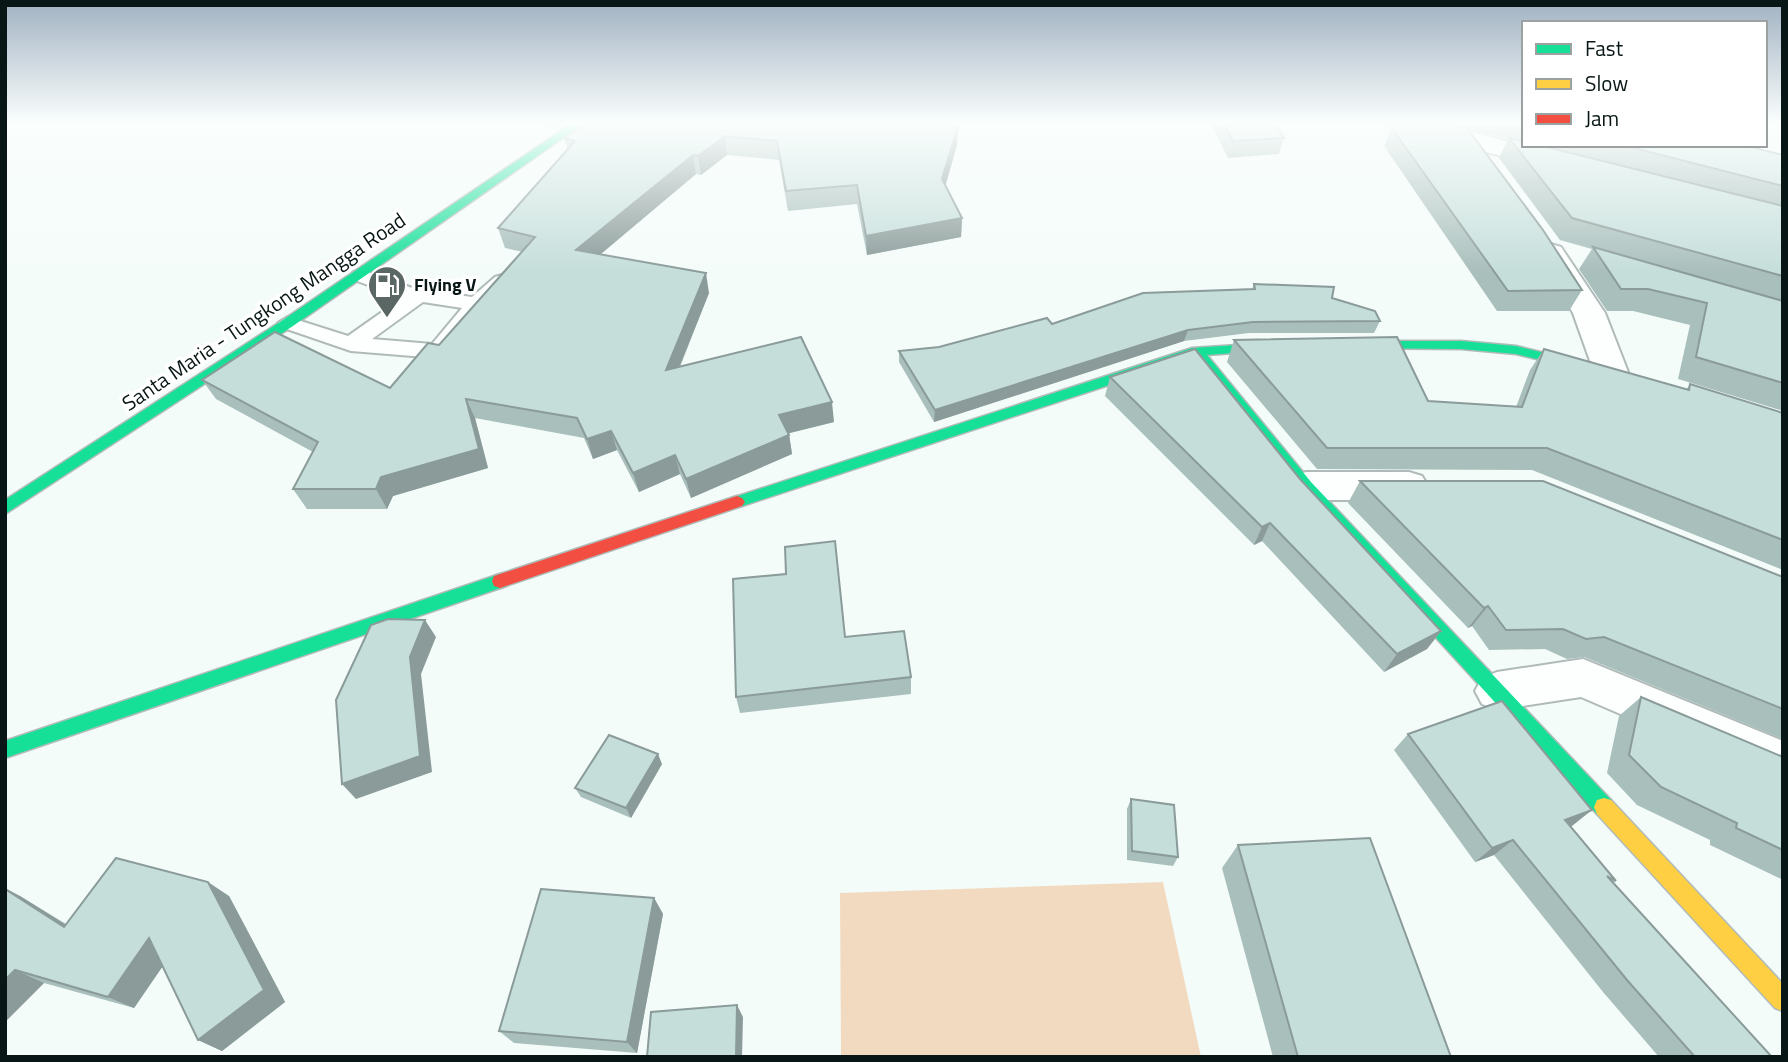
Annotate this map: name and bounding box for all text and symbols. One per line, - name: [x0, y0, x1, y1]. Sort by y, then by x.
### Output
- legend: [1522, 21, 1767, 147]
- text: Fast: [1585, 32, 1624, 64]
- text: Slow: [1585, 67, 1628, 99]
- text: Jam: [1585, 102, 1619, 134]
- street label: Santa Maria - Tungkong Mangga Road: [115, 204, 412, 418]
- fuel station icon: Flying V: [366, 264, 408, 319]
- place label: Flying V: [414, 271, 477, 298]

